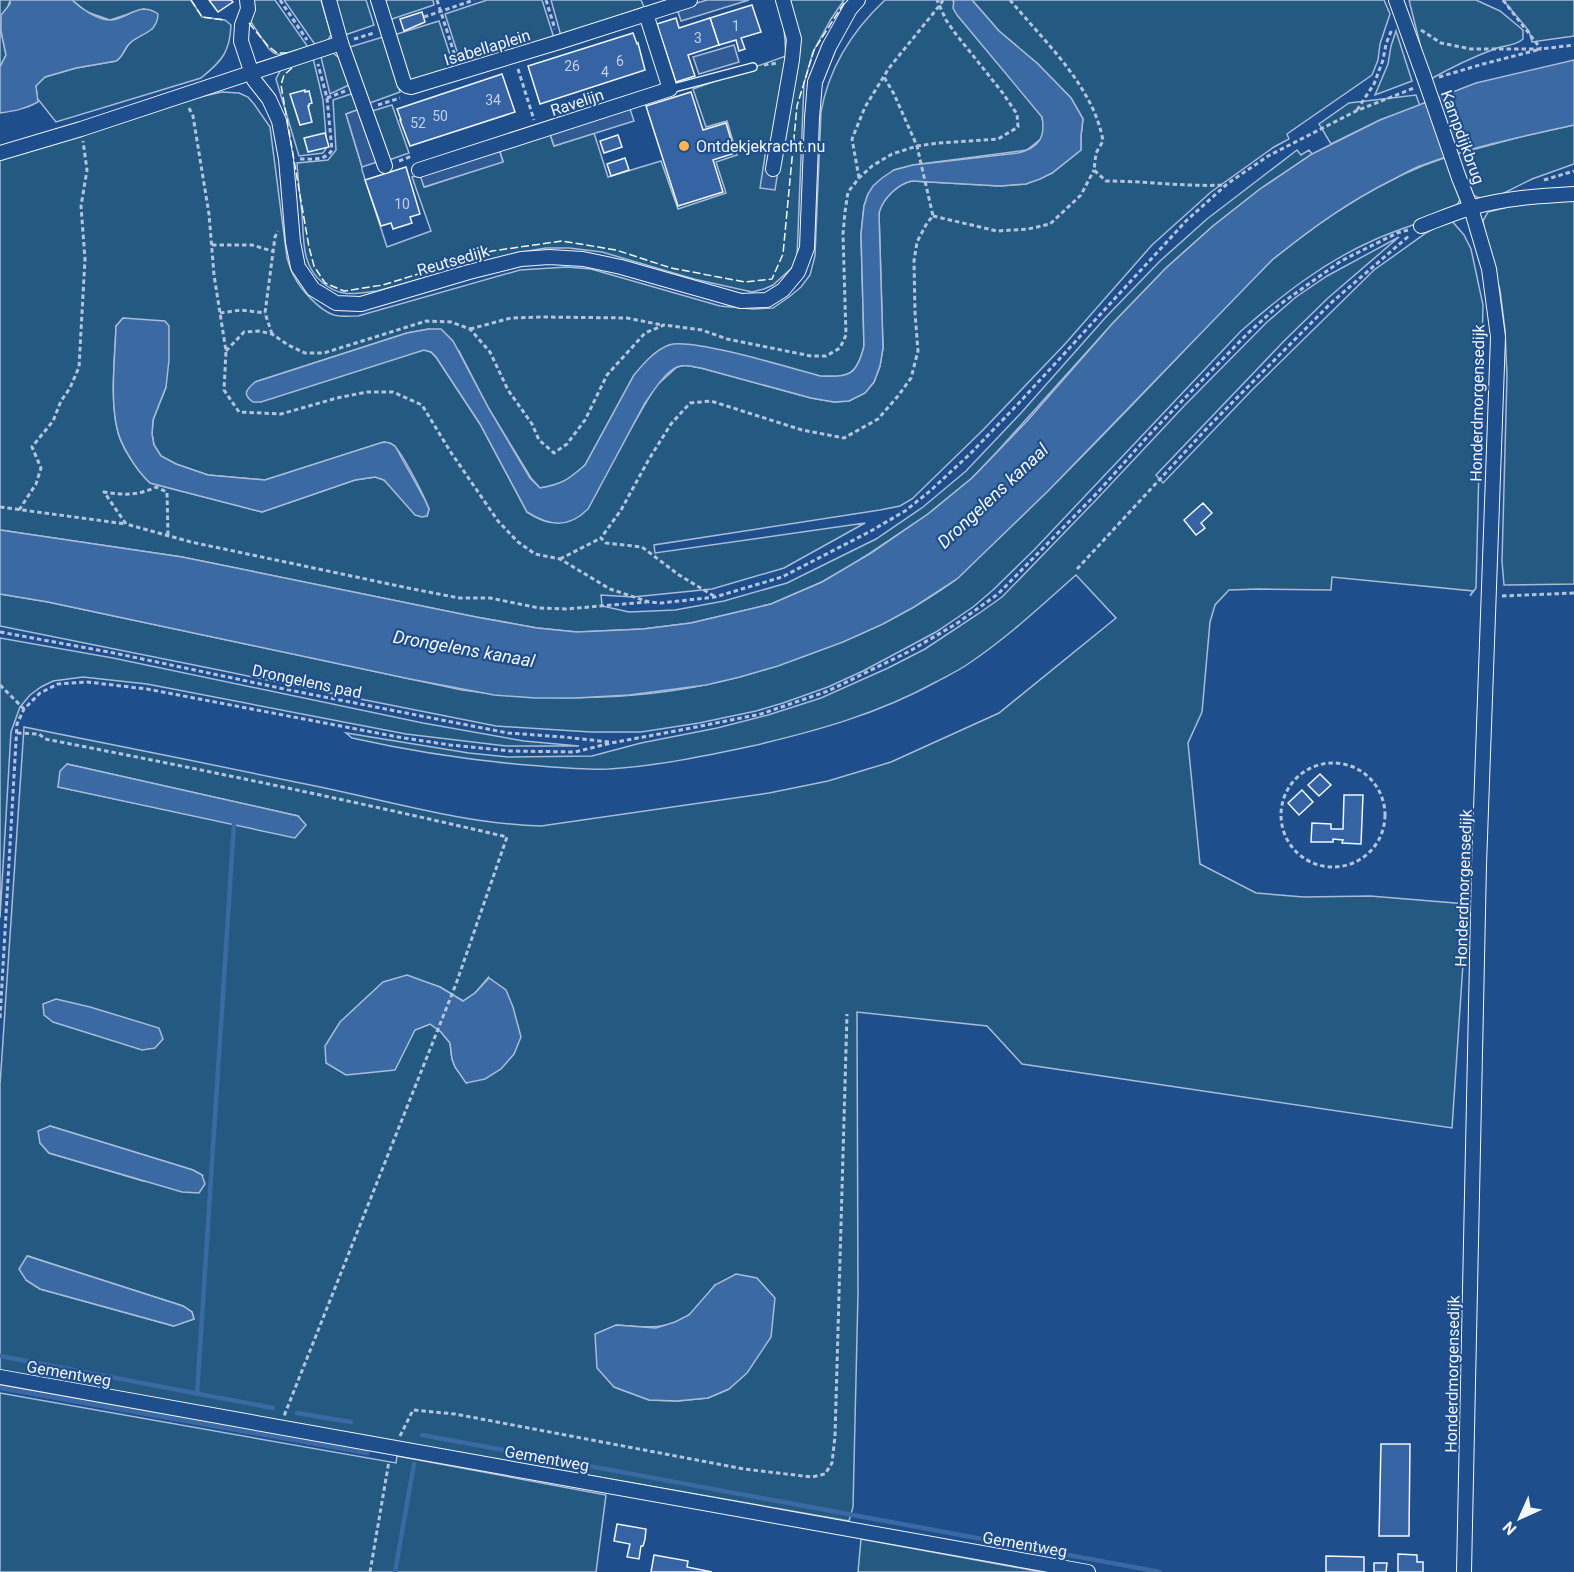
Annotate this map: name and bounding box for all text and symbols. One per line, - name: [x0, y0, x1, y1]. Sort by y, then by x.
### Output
- house number: 1: [732, 18, 740, 34]
- street label: Isabellaplein: [442, 25, 533, 70]
- house number: 3: [694, 30, 702, 46]
- house number: 6: [616, 53, 624, 69]
- house number: 26: [564, 58, 580, 74]
- house number: 4: [601, 64, 609, 80]
- street label: Ravelijn: [548, 85, 606, 120]
- street label: Kampdijkbrug: [1437, 87, 1488, 187]
- house number: 34: [485, 92, 501, 108]
- house number: 50: [432, 108, 448, 124]
- house number: 52: [410, 115, 426, 131]
- place label: Ontdekjekracht.nu: [696, 137, 825, 156]
- marker: Ontdekjekracht.nu: [677, 139, 691, 153]
- house number: 10: [394, 196, 410, 212]
- street label: Reutsedijk: [415, 241, 492, 280]
- street label: Honderdmorgensedijk: [1467, 323, 1488, 482]
- water label: Drongelens kanaal: [933, 438, 1053, 552]
- water label: Drongelens kanaal: [392, 626, 537, 671]
- street label: Drongelens pad: [250, 661, 363, 702]
- street label: Honderdmorgensedijk: [1451, 808, 1476, 967]
- street label: Honderdmorgensedijk: [1442, 1294, 1463, 1453]
- street label: Gementweg: [25, 1357, 113, 1390]
- street label: Gementweg: [503, 1442, 591, 1475]
- north arrow: [1490, 1488, 1550, 1548]
- text: N: [1499, 1518, 1520, 1539]
- street label: Gementweg: [981, 1528, 1069, 1561]

